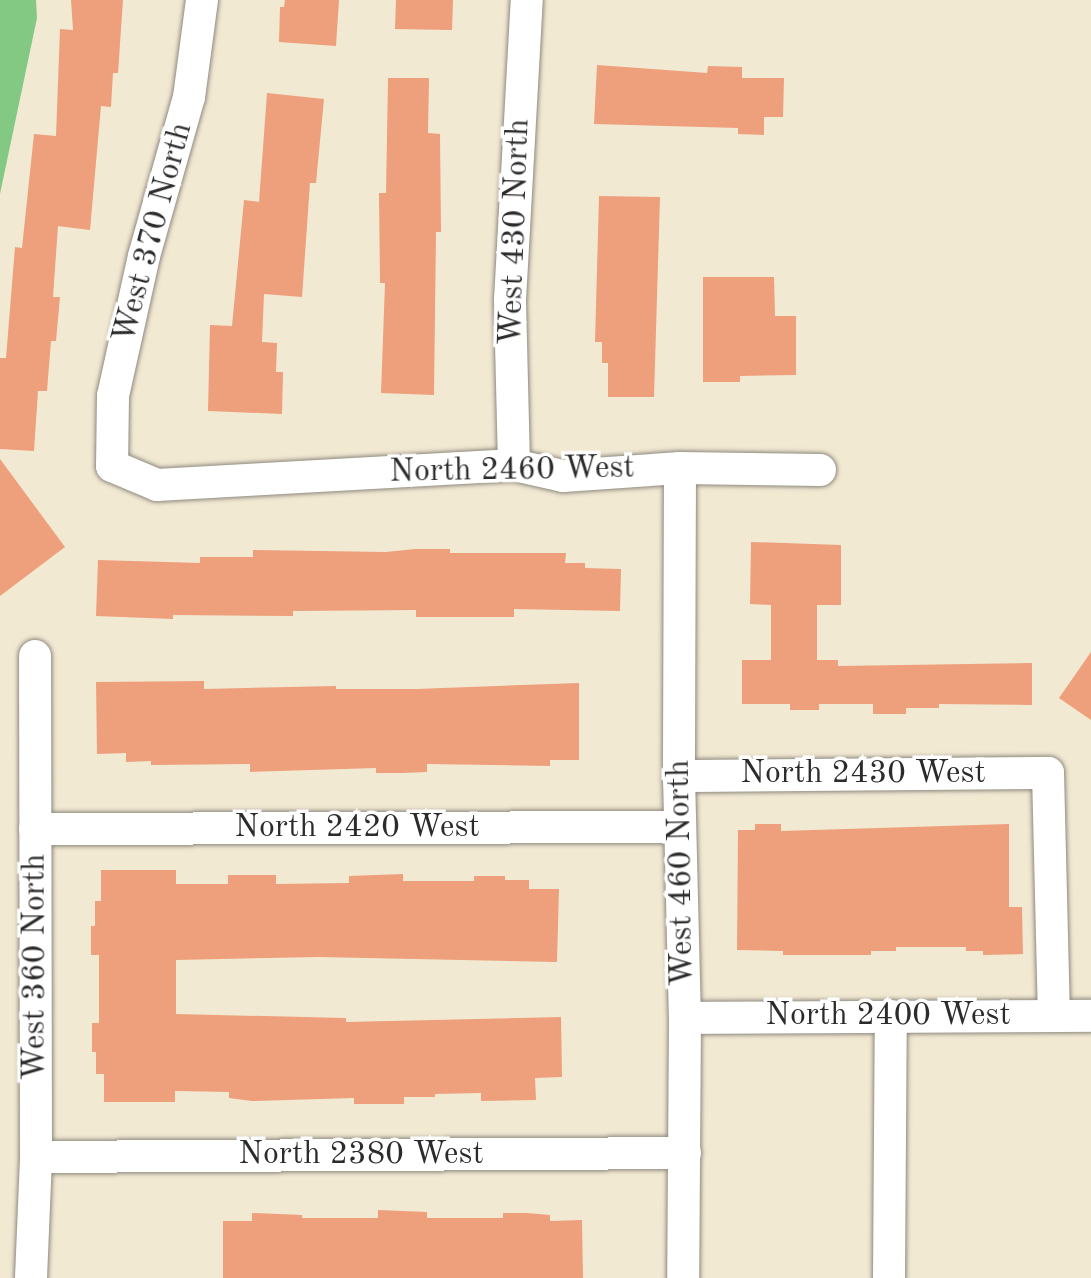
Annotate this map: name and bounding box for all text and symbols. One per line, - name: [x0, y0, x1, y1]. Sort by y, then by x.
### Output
- street label: West 430 North: [493, 118, 539, 346]
- street label: West 370 North: [106, 119, 202, 347]
- street label: North 2460 West: [389, 450, 635, 492]
- street label: North 2430 West: [740, 755, 986, 793]
- street label: West 460 North: [661, 759, 703, 987]
- street label: North 2420 West: [234, 809, 480, 847]
- street label: West 360 North: [17, 854, 55, 1080]
- street label: North 2400 West: [765, 997, 1011, 1035]
- street label: North 2380 West: [238, 1136, 484, 1174]

